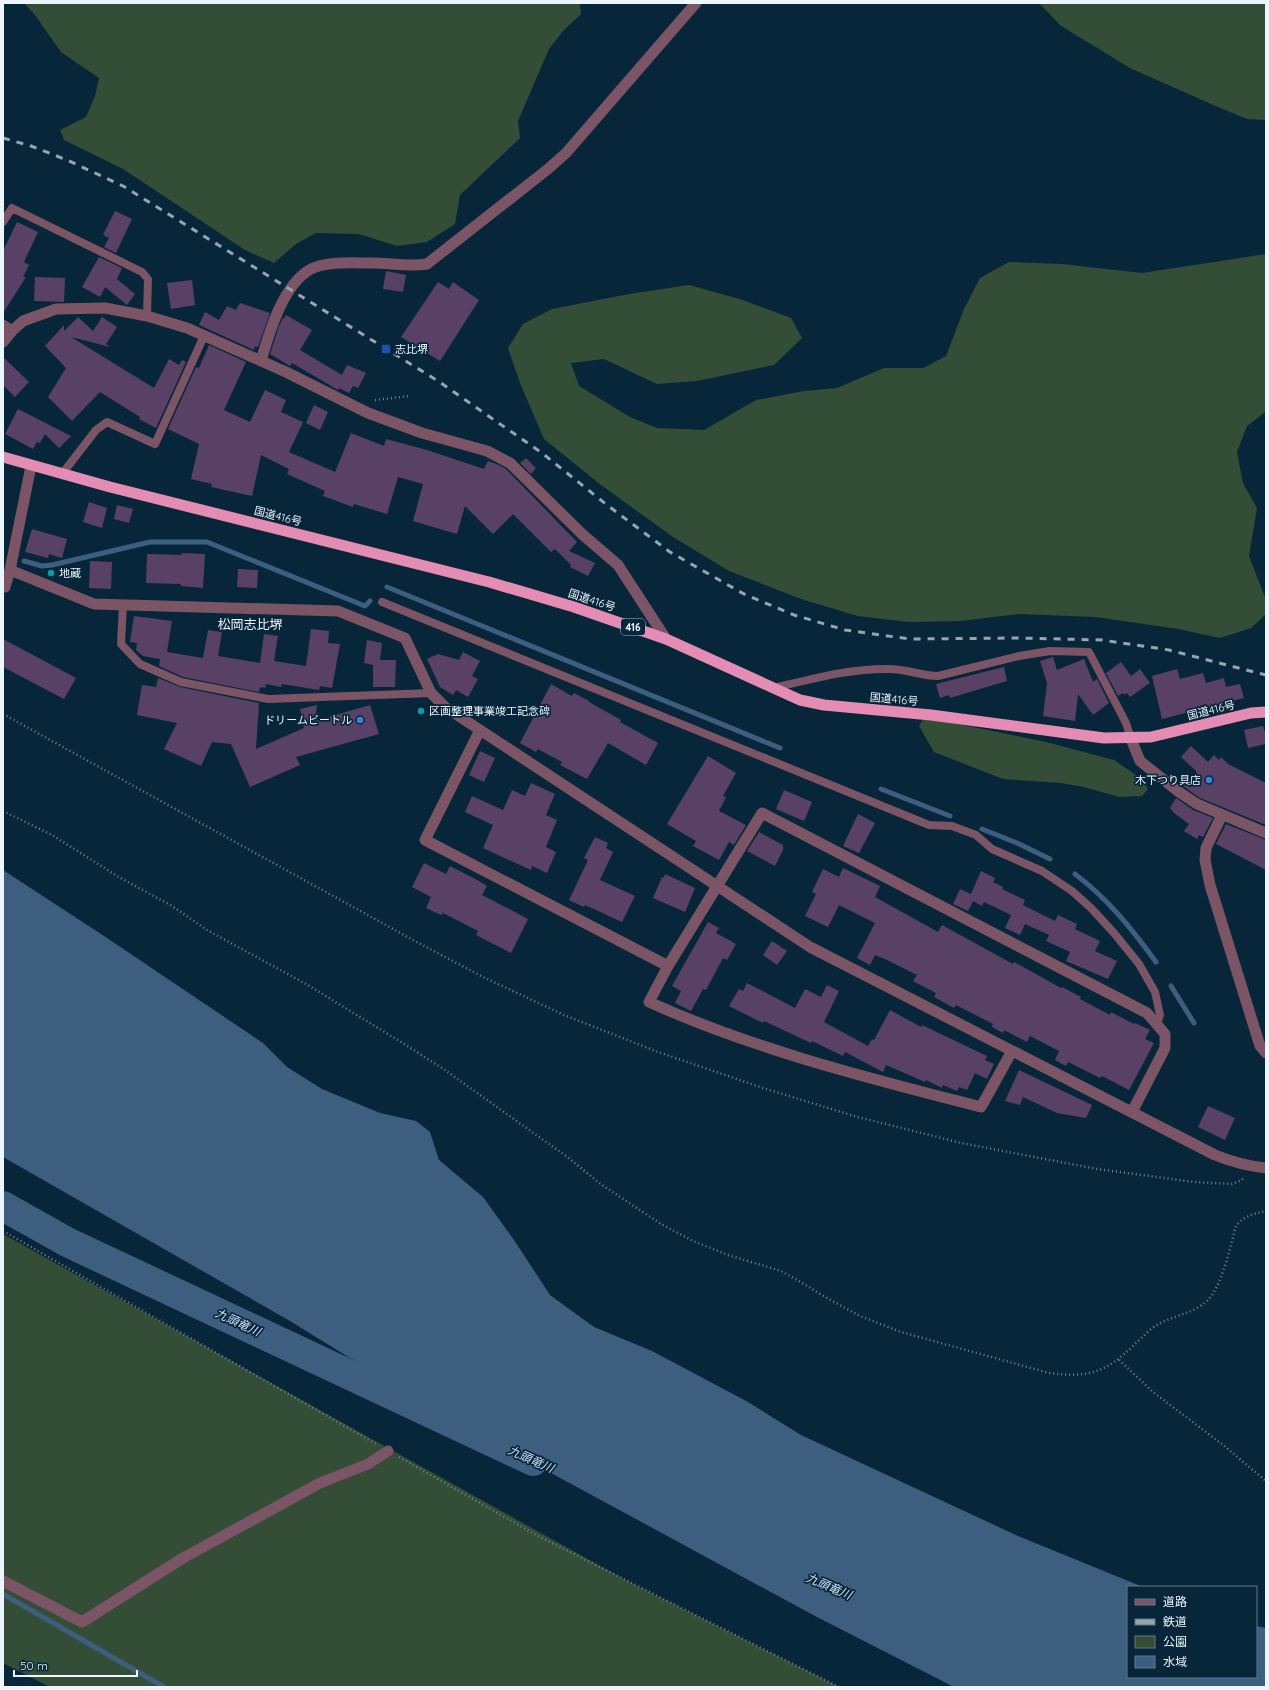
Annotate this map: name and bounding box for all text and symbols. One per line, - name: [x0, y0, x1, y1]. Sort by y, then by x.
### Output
- place label: 志比堺: [395, 342, 428, 356]
- marker: 志比堺: [380, 343, 392, 355]
- street label: 国道416号: [253, 503, 303, 529]
- place label: 地蔵: [59, 566, 81, 580]
- marker: 地蔵: [46, 568, 56, 578]
- street label: 国道416号: [567, 586, 617, 614]
- district label: 松岡志比堺: [217, 616, 283, 632]
- road number: 416: [621, 619, 645, 635]
- street label: 国道416号: [869, 690, 919, 708]
- street label: 国道416号: [1186, 697, 1236, 723]
- place label: 区画整理事業竣工記念碑: [429, 704, 550, 718]
- marker: 区画整理事業竣工記念碑: [416, 706, 426, 716]
- place label: ドリームビートル: [264, 713, 352, 727]
- marker: ドリームビートル: [355, 715, 365, 725]
- place label: 木下つり具店: [1135, 773, 1201, 787]
- marker: 木下つり具店: [1204, 775, 1214, 785]
- water label: 九頭竜川: [213, 1305, 265, 1340]
- water label: 九頭竜川: [506, 1442, 558, 1476]
- water label: 九頭竜川: [804, 1570, 856, 1603]
- legend: [1127, 1586, 1257, 1678]
- text: 道路: [1163, 1594, 1187, 1609]
- text: 鉄道: [1163, 1614, 1187, 1629]
- text: 公園: [1163, 1634, 1187, 1649]
- scale bar: [14, 1652, 137, 1678]
- text: 水域: [1163, 1654, 1187, 1669]
- text: 50 m: [20, 1658, 48, 1673]

